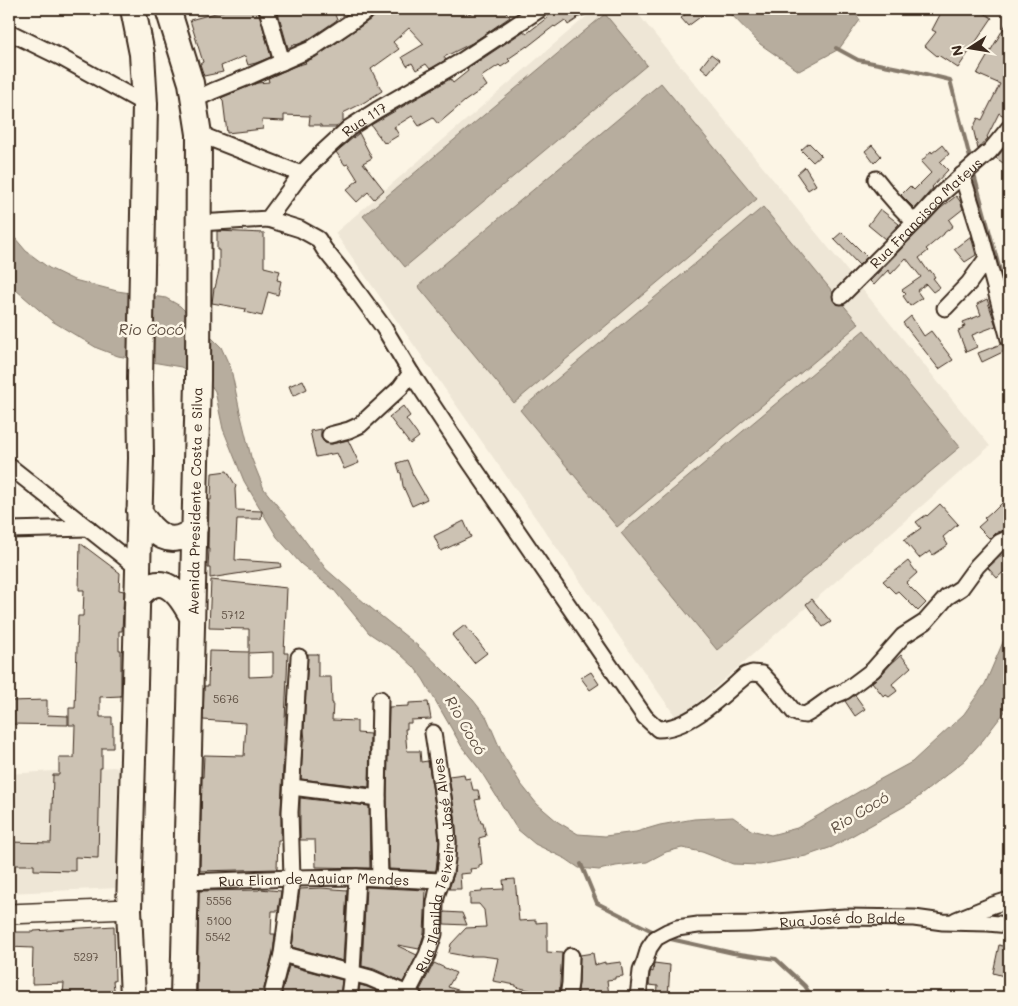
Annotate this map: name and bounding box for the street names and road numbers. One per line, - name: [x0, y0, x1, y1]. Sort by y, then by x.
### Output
- street label: Rua 117: [337, 97, 390, 140]
- street label: Rua Francisco Mateus: [865, 153, 986, 272]
- street label: Avenida Presidente Costa e Silva: [184, 387, 206, 615]
- street label: Rua Ilenilda Teixeira José Alves: [410, 757, 458, 976]
- street label: Rua Elian de Aguiar Mendes: [218, 867, 410, 890]
- street label: Rua José do Balde: [779, 908, 906, 931]

